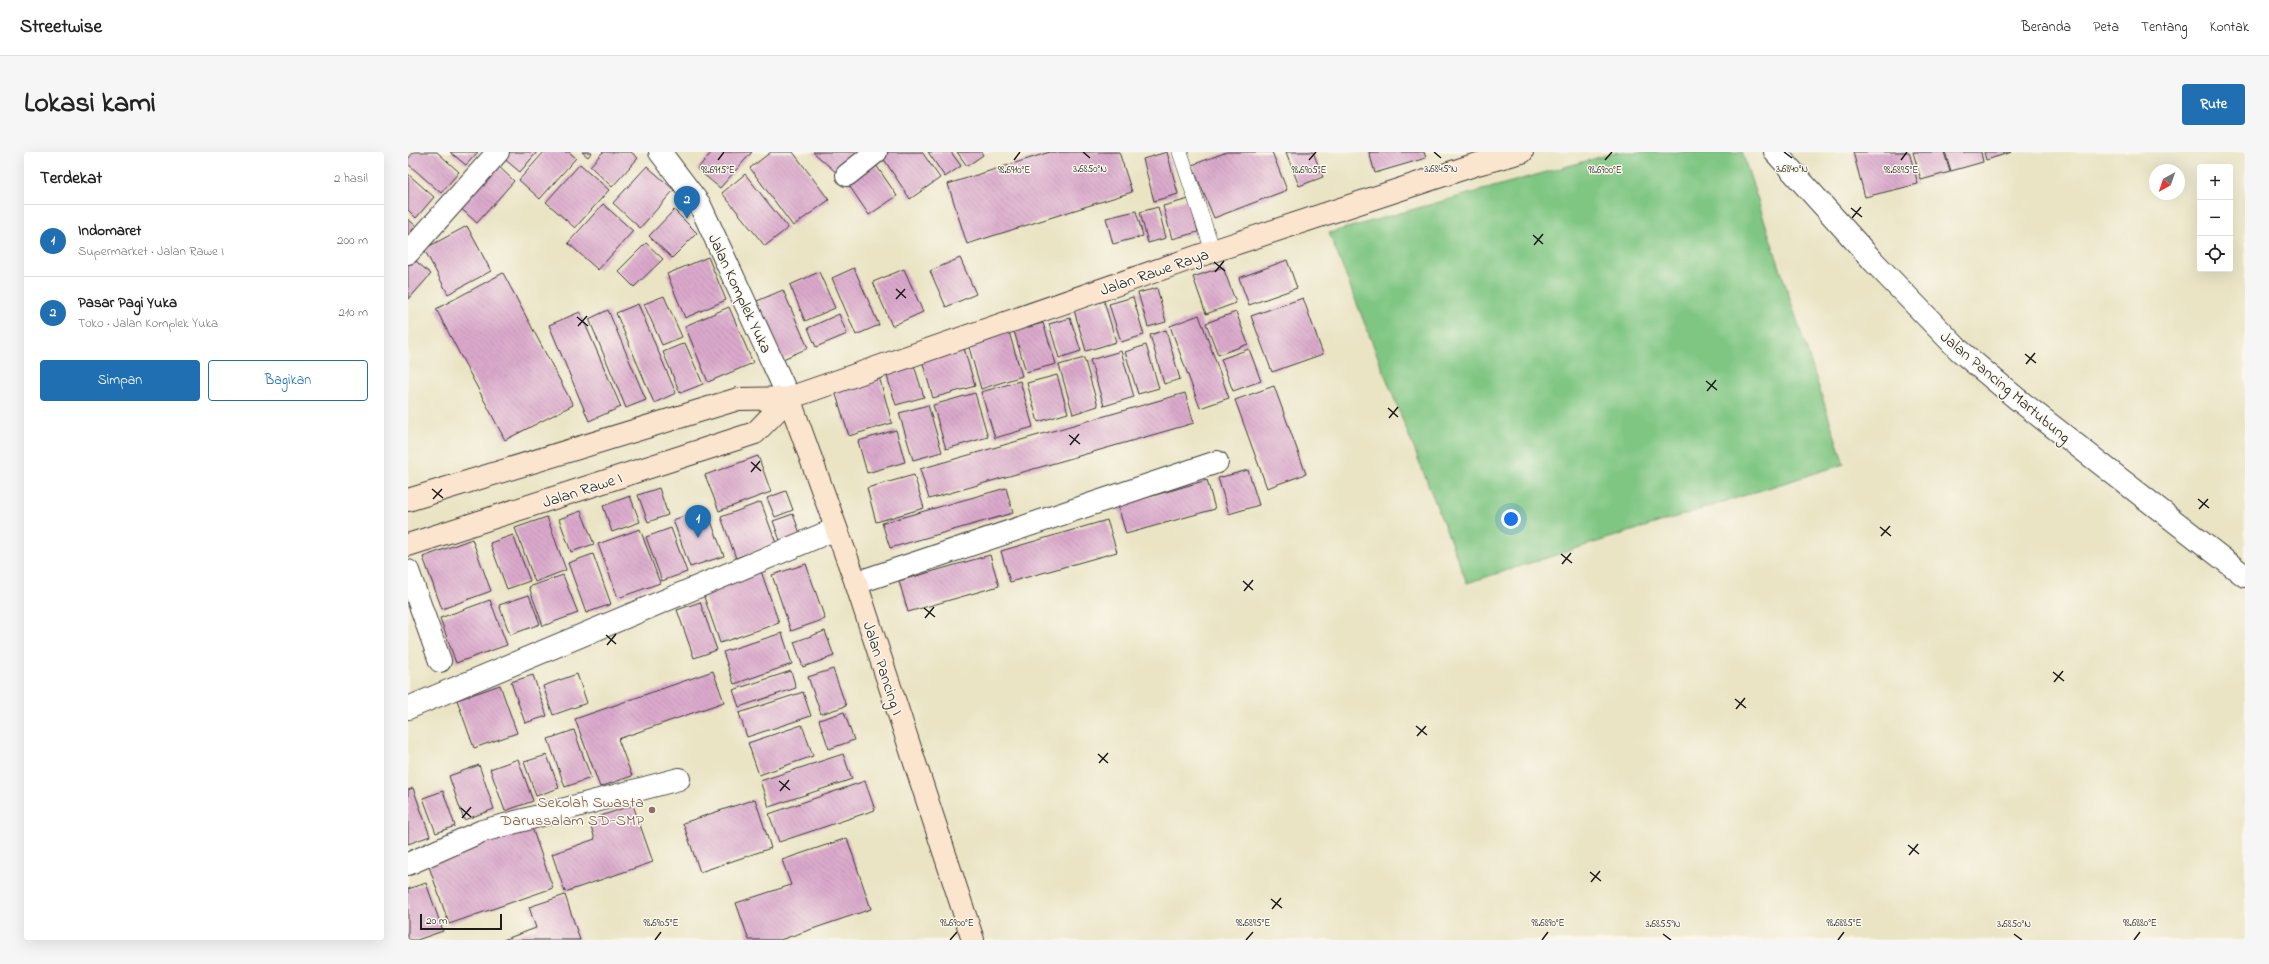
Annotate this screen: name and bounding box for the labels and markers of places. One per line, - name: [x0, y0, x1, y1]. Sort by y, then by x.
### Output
- pin: 2: [674, 186, 700, 219]
- pin: 1: [685, 505, 711, 538]
- place label: Sekolah Swasta Darussalam SD-SMP: [500, 791, 645, 833]
- marker: Sekolah Swasta Darussalam SD-SMP: [647, 805, 657, 815]

